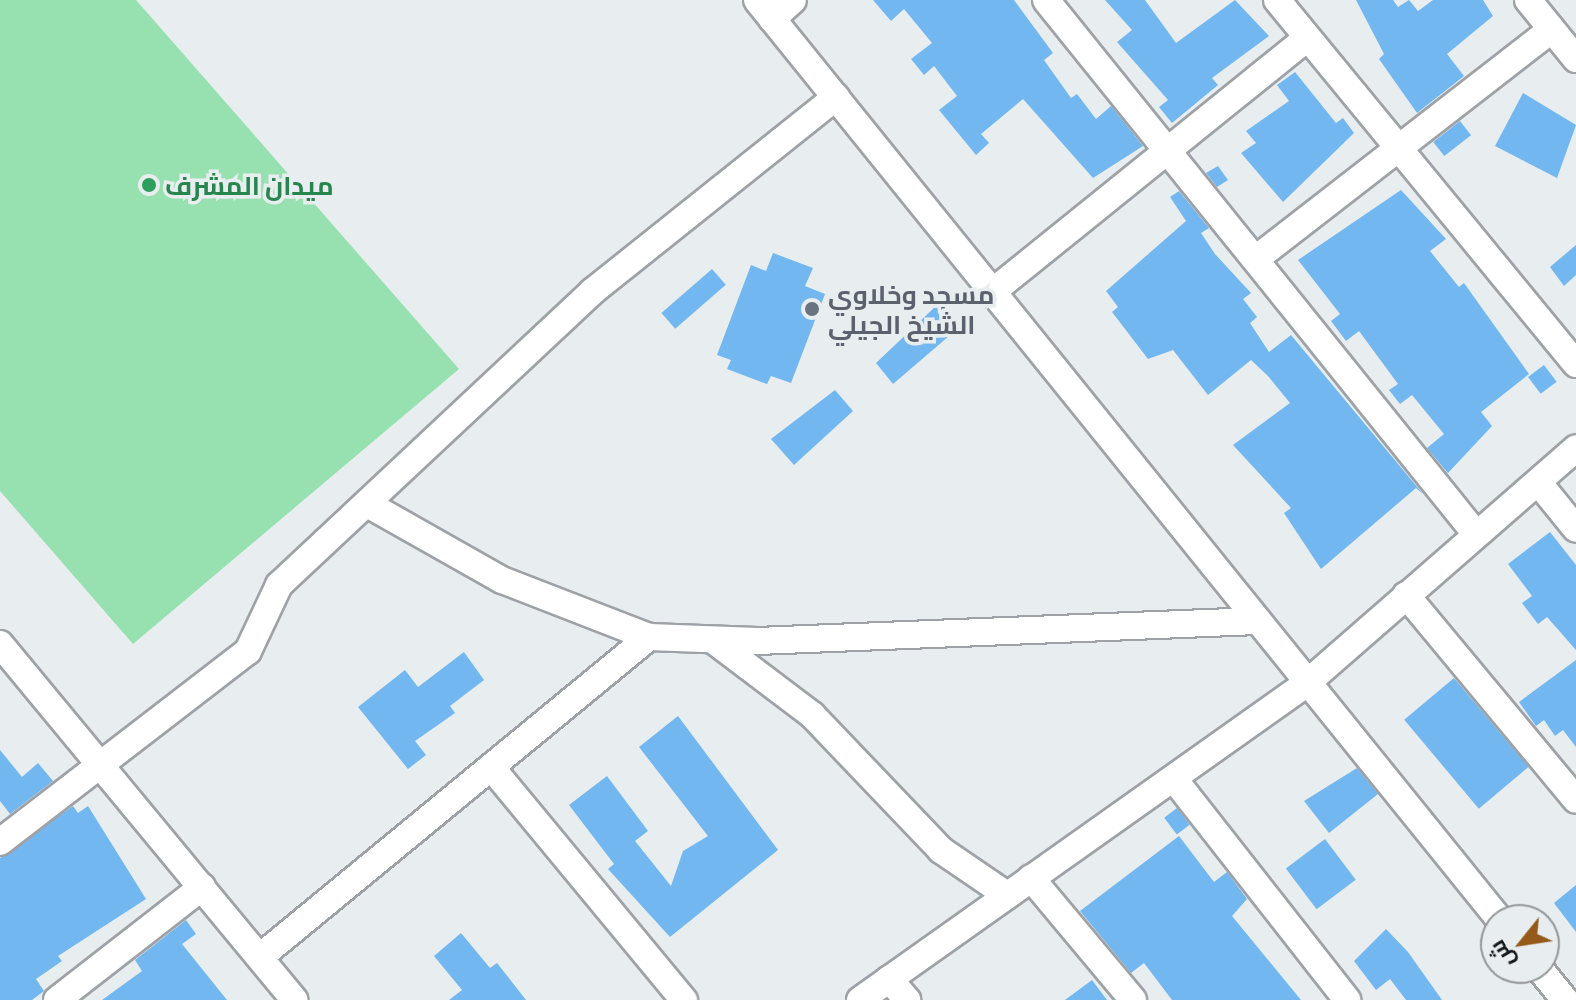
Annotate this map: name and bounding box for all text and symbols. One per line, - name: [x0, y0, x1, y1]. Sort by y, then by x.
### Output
- place label: ميدان المشرف: [165, 169, 334, 201]
- marker: ميدان المشرف: [140, 176, 158, 194]
- place label: مسجد وخلاوي الشيخ الجيلي: [828, 278, 994, 340]
- marker: مسجد وخلاوي الشيخ الجيلي: [803, 300, 821, 318]
- north arrow: [1480, 904, 1560, 984]
- text: ش: [1483, 936, 1519, 974]

